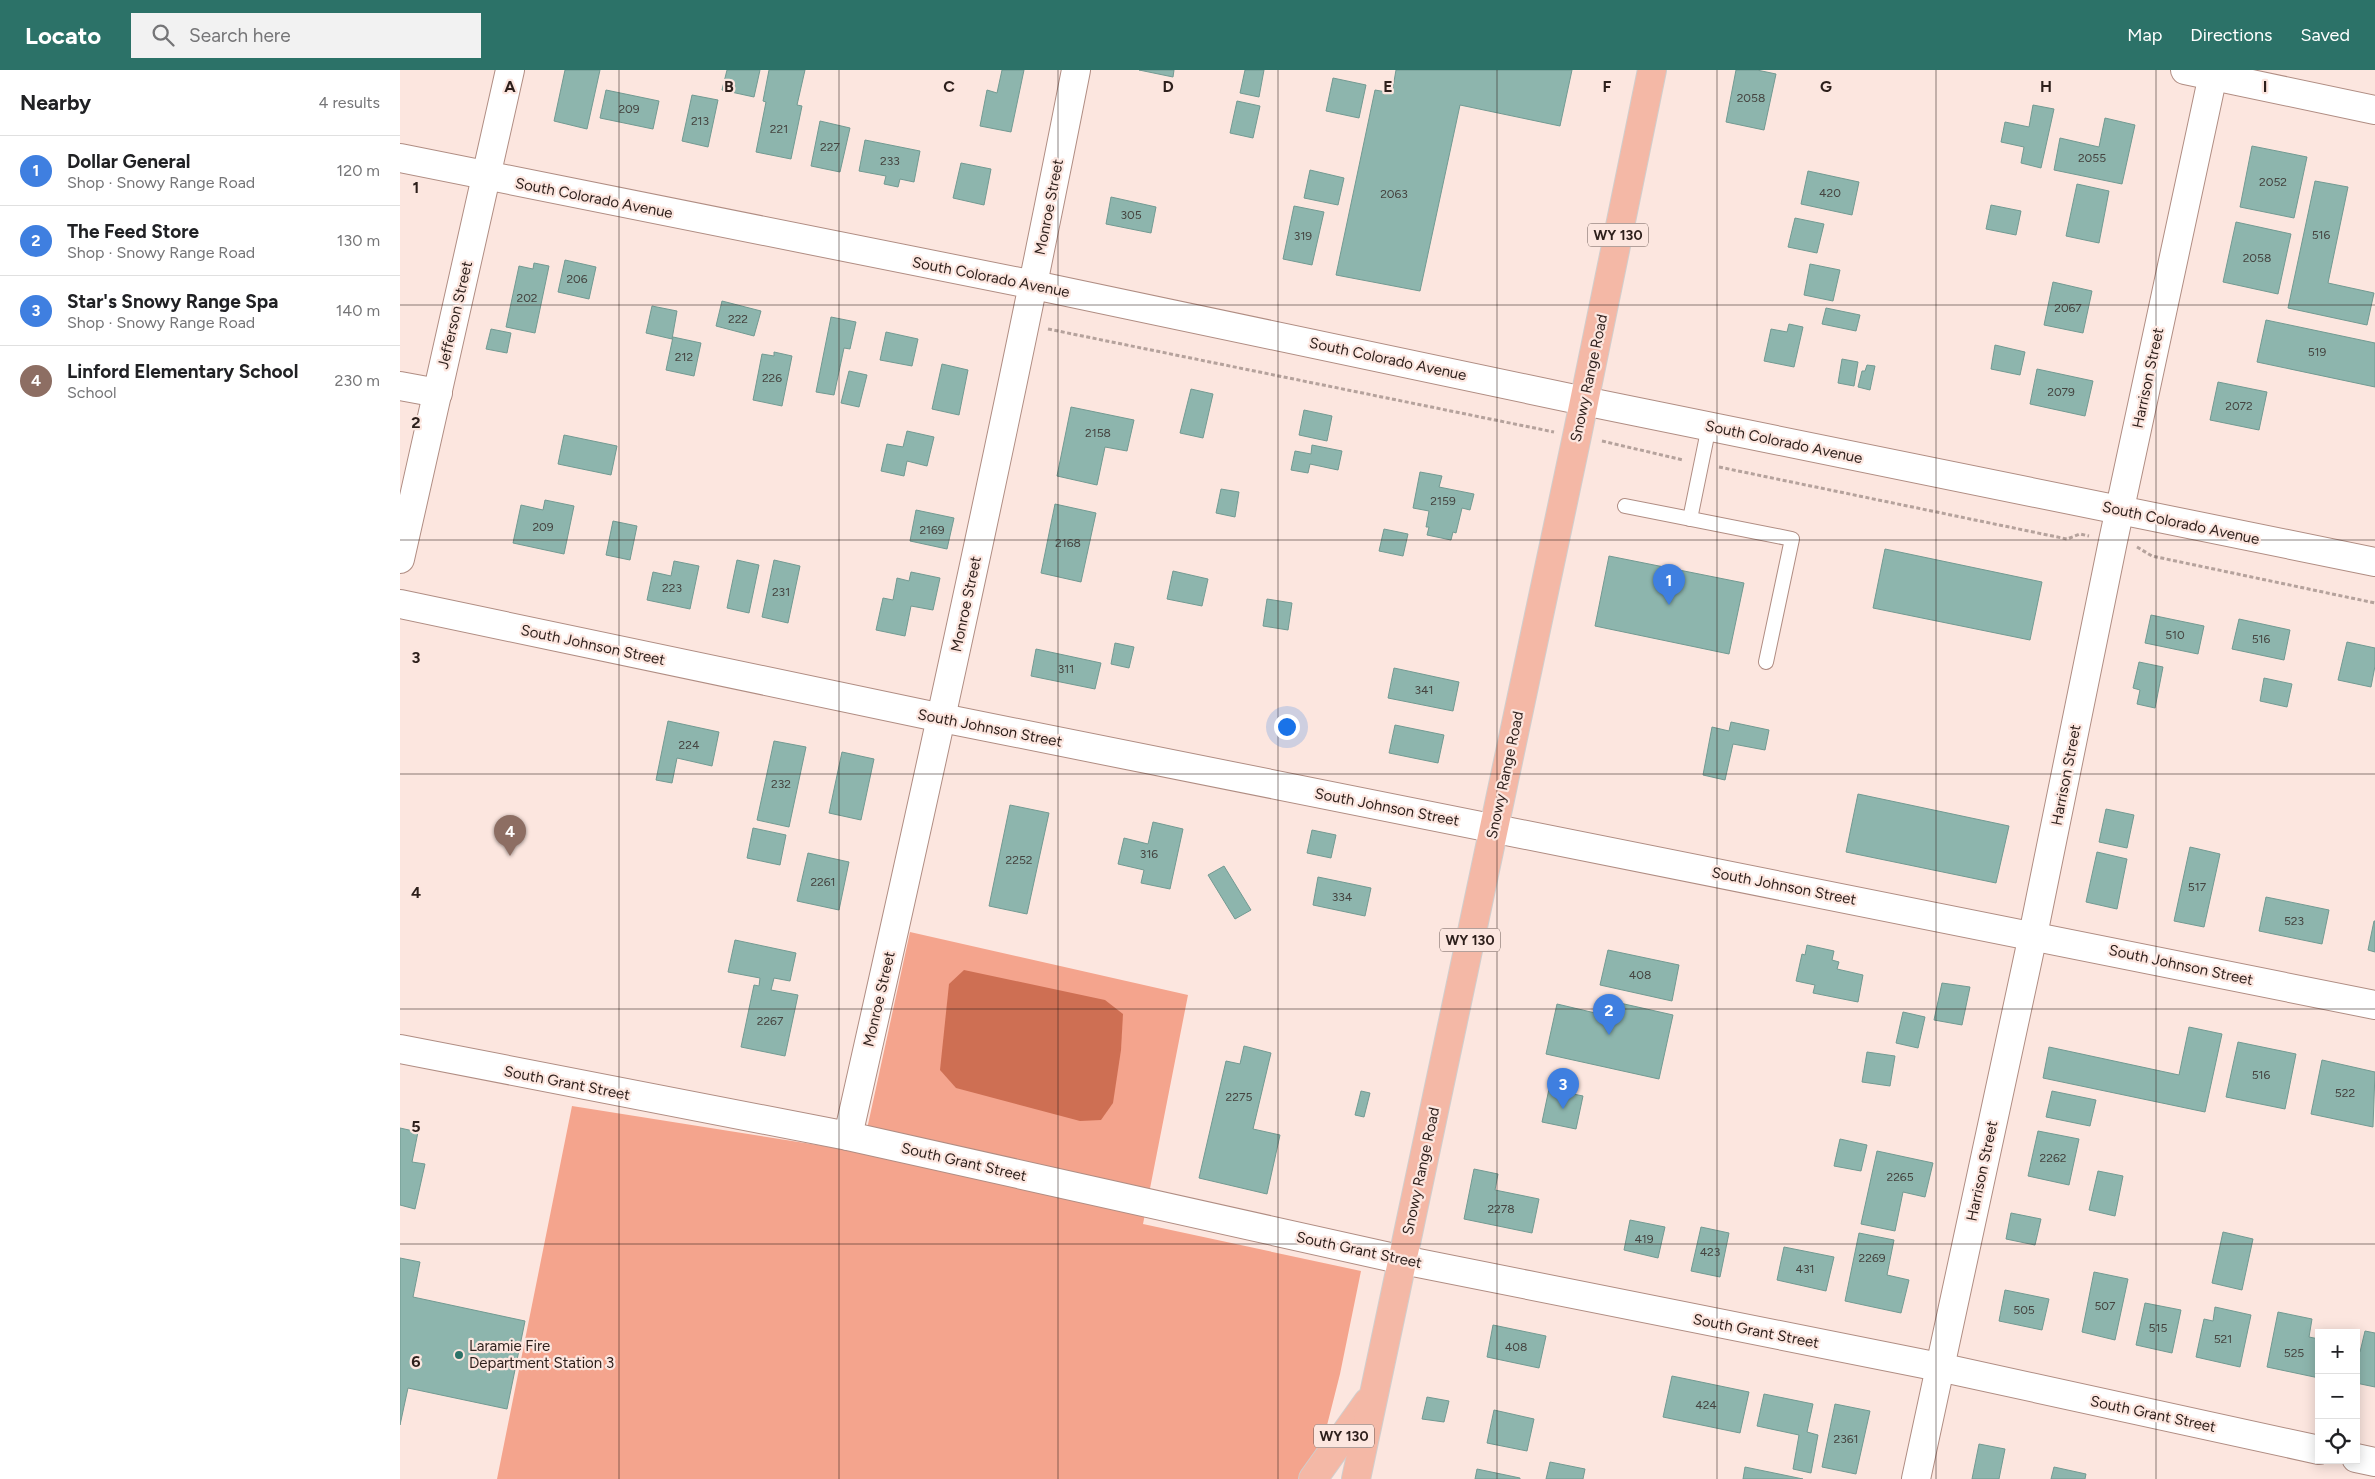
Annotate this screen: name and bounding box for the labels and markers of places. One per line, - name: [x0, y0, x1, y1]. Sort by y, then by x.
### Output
- pin: 1: [1653, 564, 1685, 605]
- pin: 4: [494, 815, 526, 856]
- pin: 2: [1593, 994, 1625, 1035]
- pin: 3: [1547, 1068, 1579, 1109]
- place label: Laramie Fire Department Station 3: [469, 1337, 614, 1372]
- marker: Laramie Fire Department Station 3: [453, 1349, 465, 1361]

